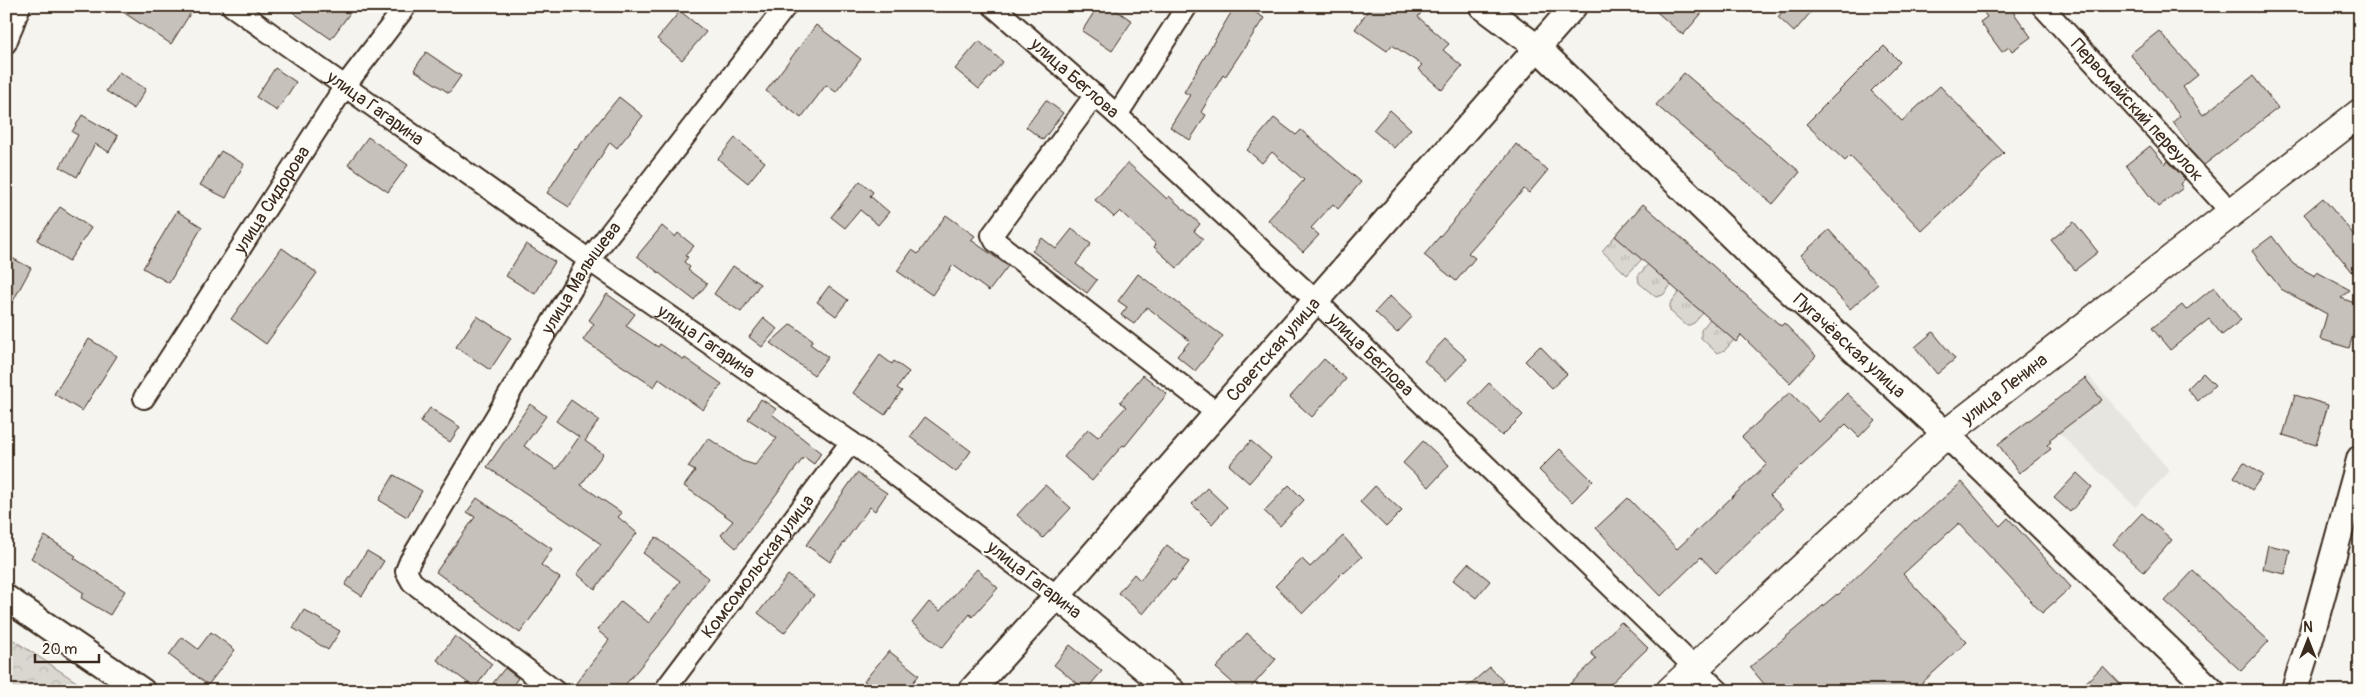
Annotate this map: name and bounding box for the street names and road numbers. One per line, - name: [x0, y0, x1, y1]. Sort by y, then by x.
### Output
- street label: улица Беглова: [1025, 32, 1124, 123]
- street label: Первомайский переулок: [2066, 34, 2209, 186]
- street label: улица Гагарина: [321, 65, 429, 150]
- street label: улица Сидорова: [228, 141, 315, 259]
- street label: улица Малышева: [536, 217, 626, 339]
- street label: Пугачёвская улица: [1788, 288, 1911, 403]
- street label: Советская улица: [1221, 292, 1325, 406]
- street label: улица Гагарина: [652, 299, 760, 384]
- street label: улица Беглова: [1322, 307, 1419, 401]
- street label: улица Ленина: [1956, 348, 2052, 430]
- street label: Комсомольская улица: [696, 490, 819, 643]
- street label: улица Гагарина: [981, 535, 1086, 624]

